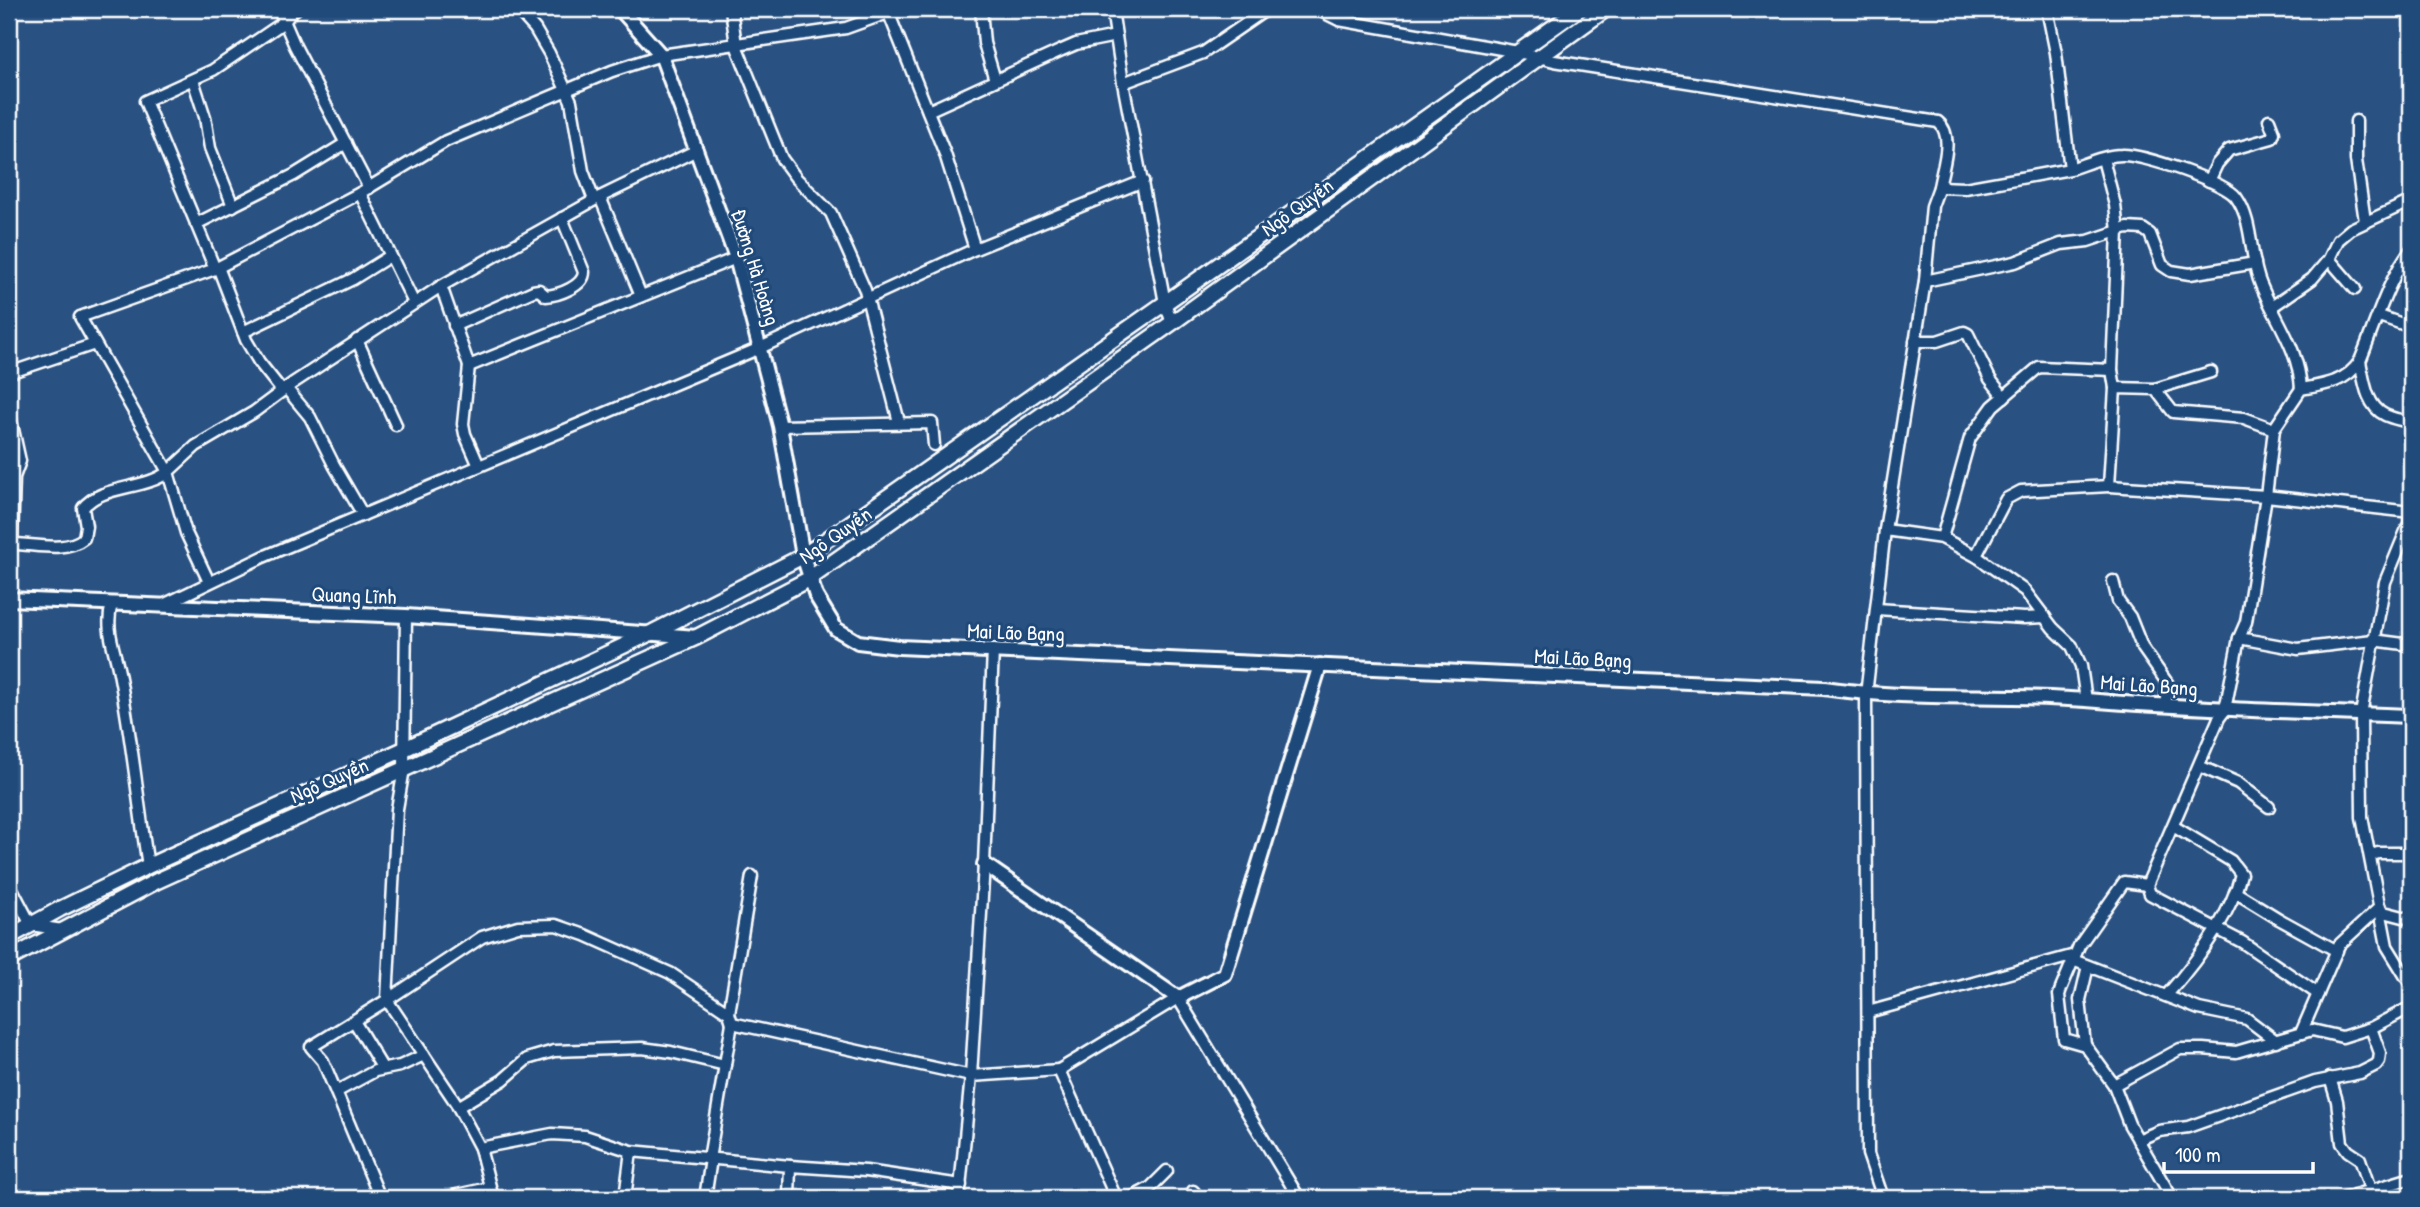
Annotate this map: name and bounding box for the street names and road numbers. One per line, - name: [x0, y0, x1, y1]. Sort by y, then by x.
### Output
- street label: Ngô Quyền: [1255, 171, 1339, 243]
- street label: Đường Hà Hoàng: [725, 205, 787, 329]
- street label: Ngô Quyền: [793, 499, 877, 571]
- street label: Quang Lĩnh: [311, 579, 397, 611]
- street label: Mai Lão Bạng: [967, 616, 1065, 648]
- street label: Mai Lão Bạng: [1534, 641, 1632, 675]
- street label: Mai Lão Bạng: [2099, 667, 2199, 703]
- street label: Ngô Quyền: [285, 750, 373, 810]

